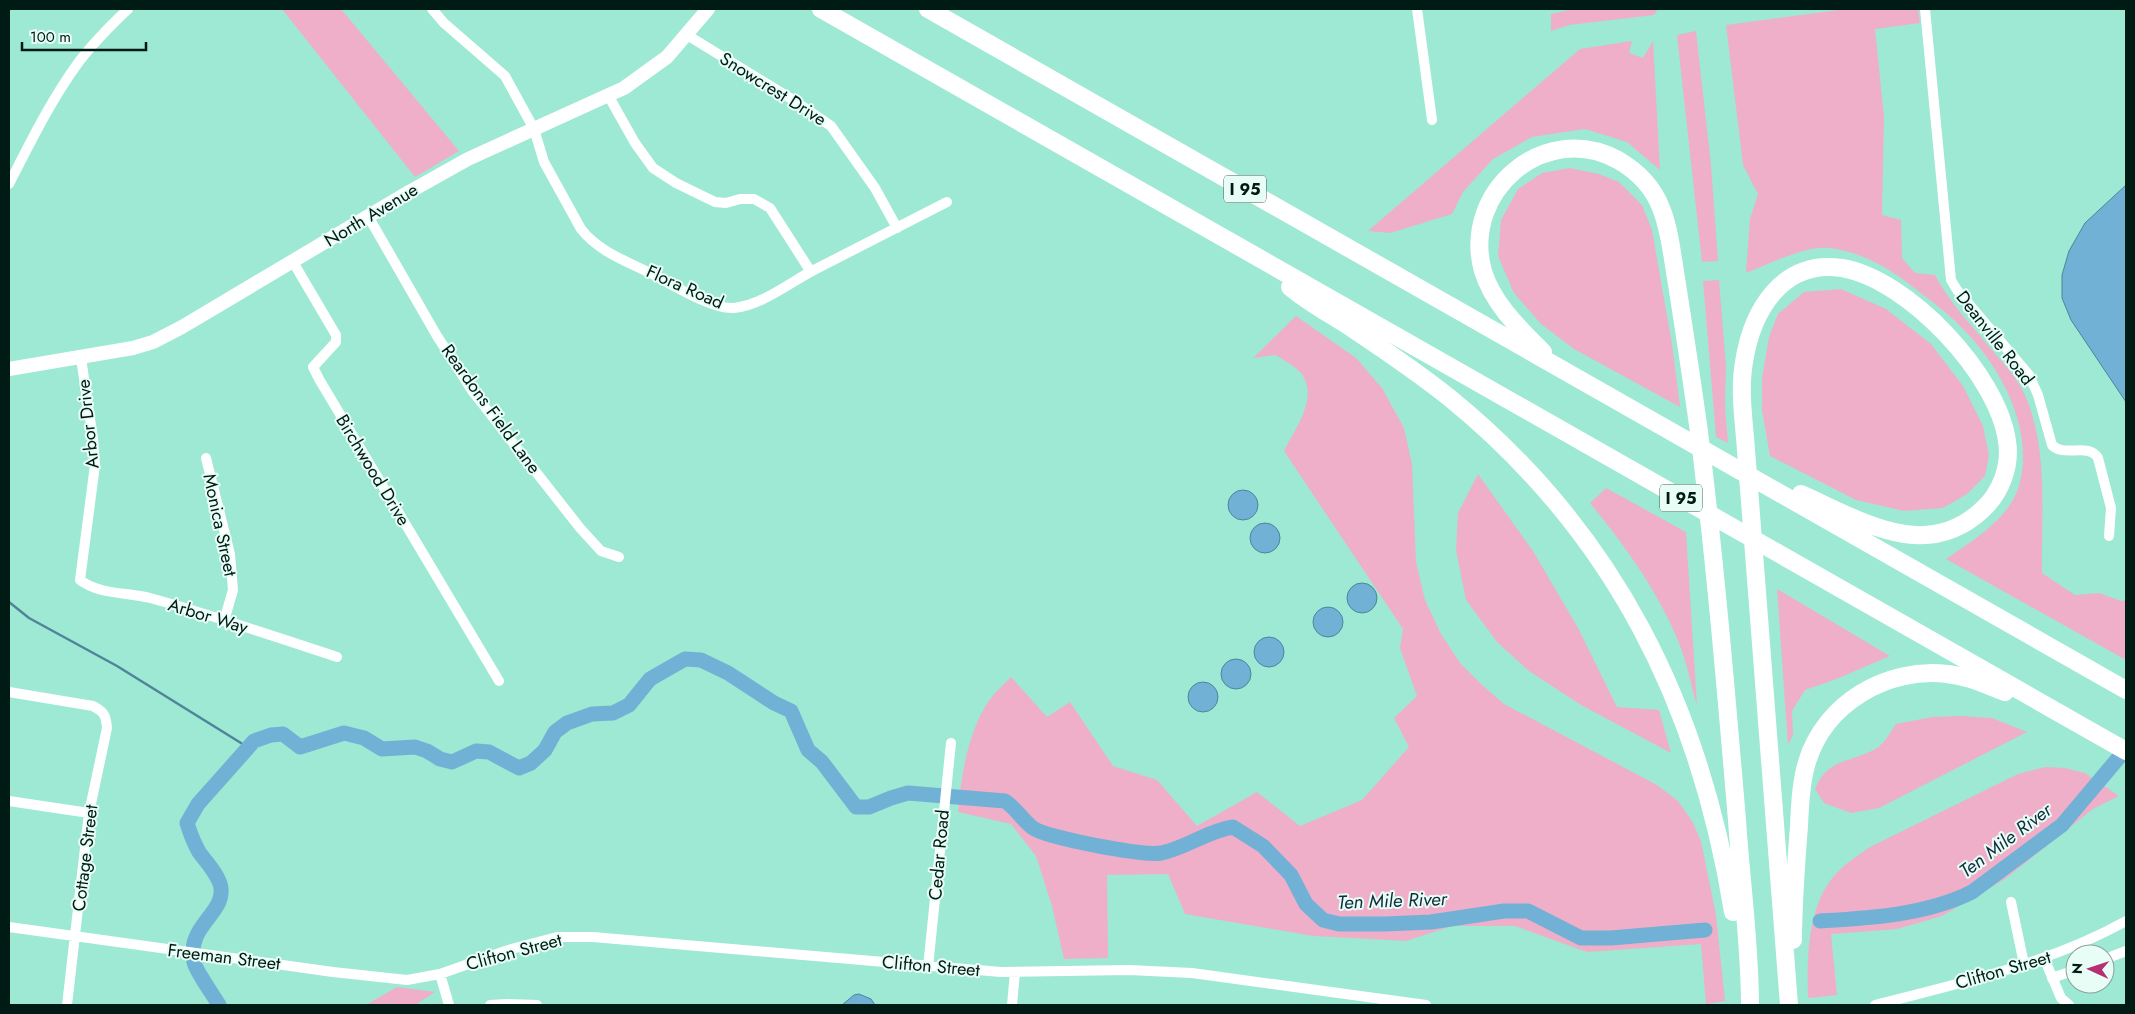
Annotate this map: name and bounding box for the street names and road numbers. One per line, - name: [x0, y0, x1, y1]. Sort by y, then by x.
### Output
- street label: Snowcrest Drive: [715, 46, 831, 132]
- road number: I 95: [1224, 175, 1266, 202]
- street label: North Avenue: [319, 177, 423, 253]
- street label: Flora Road: [642, 258, 728, 316]
- street label: Deanville Road: [1950, 285, 2040, 391]
- street label: Reardons Field Lane: [435, 339, 547, 479]
- street label: Arbor Drive: [70, 378, 106, 470]
- street label: Birchwood Drive: [329, 409, 417, 531]
- street label: Monica Street: [196, 471, 244, 579]
- road number: I 95: [1660, 484, 1702, 512]
- street label: Arbor Way: [165, 592, 251, 640]
- street label: Cottage Street: [66, 802, 105, 913]
- street label: Cedar Road: [922, 809, 956, 901]
- street label: Clifton Street: [463, 927, 565, 977]
- street label: Freeman Street: [166, 937, 283, 977]
- street label: Clifton Street: [1952, 944, 2054, 996]
- street label: Clifton Street: [881, 949, 982, 983]

